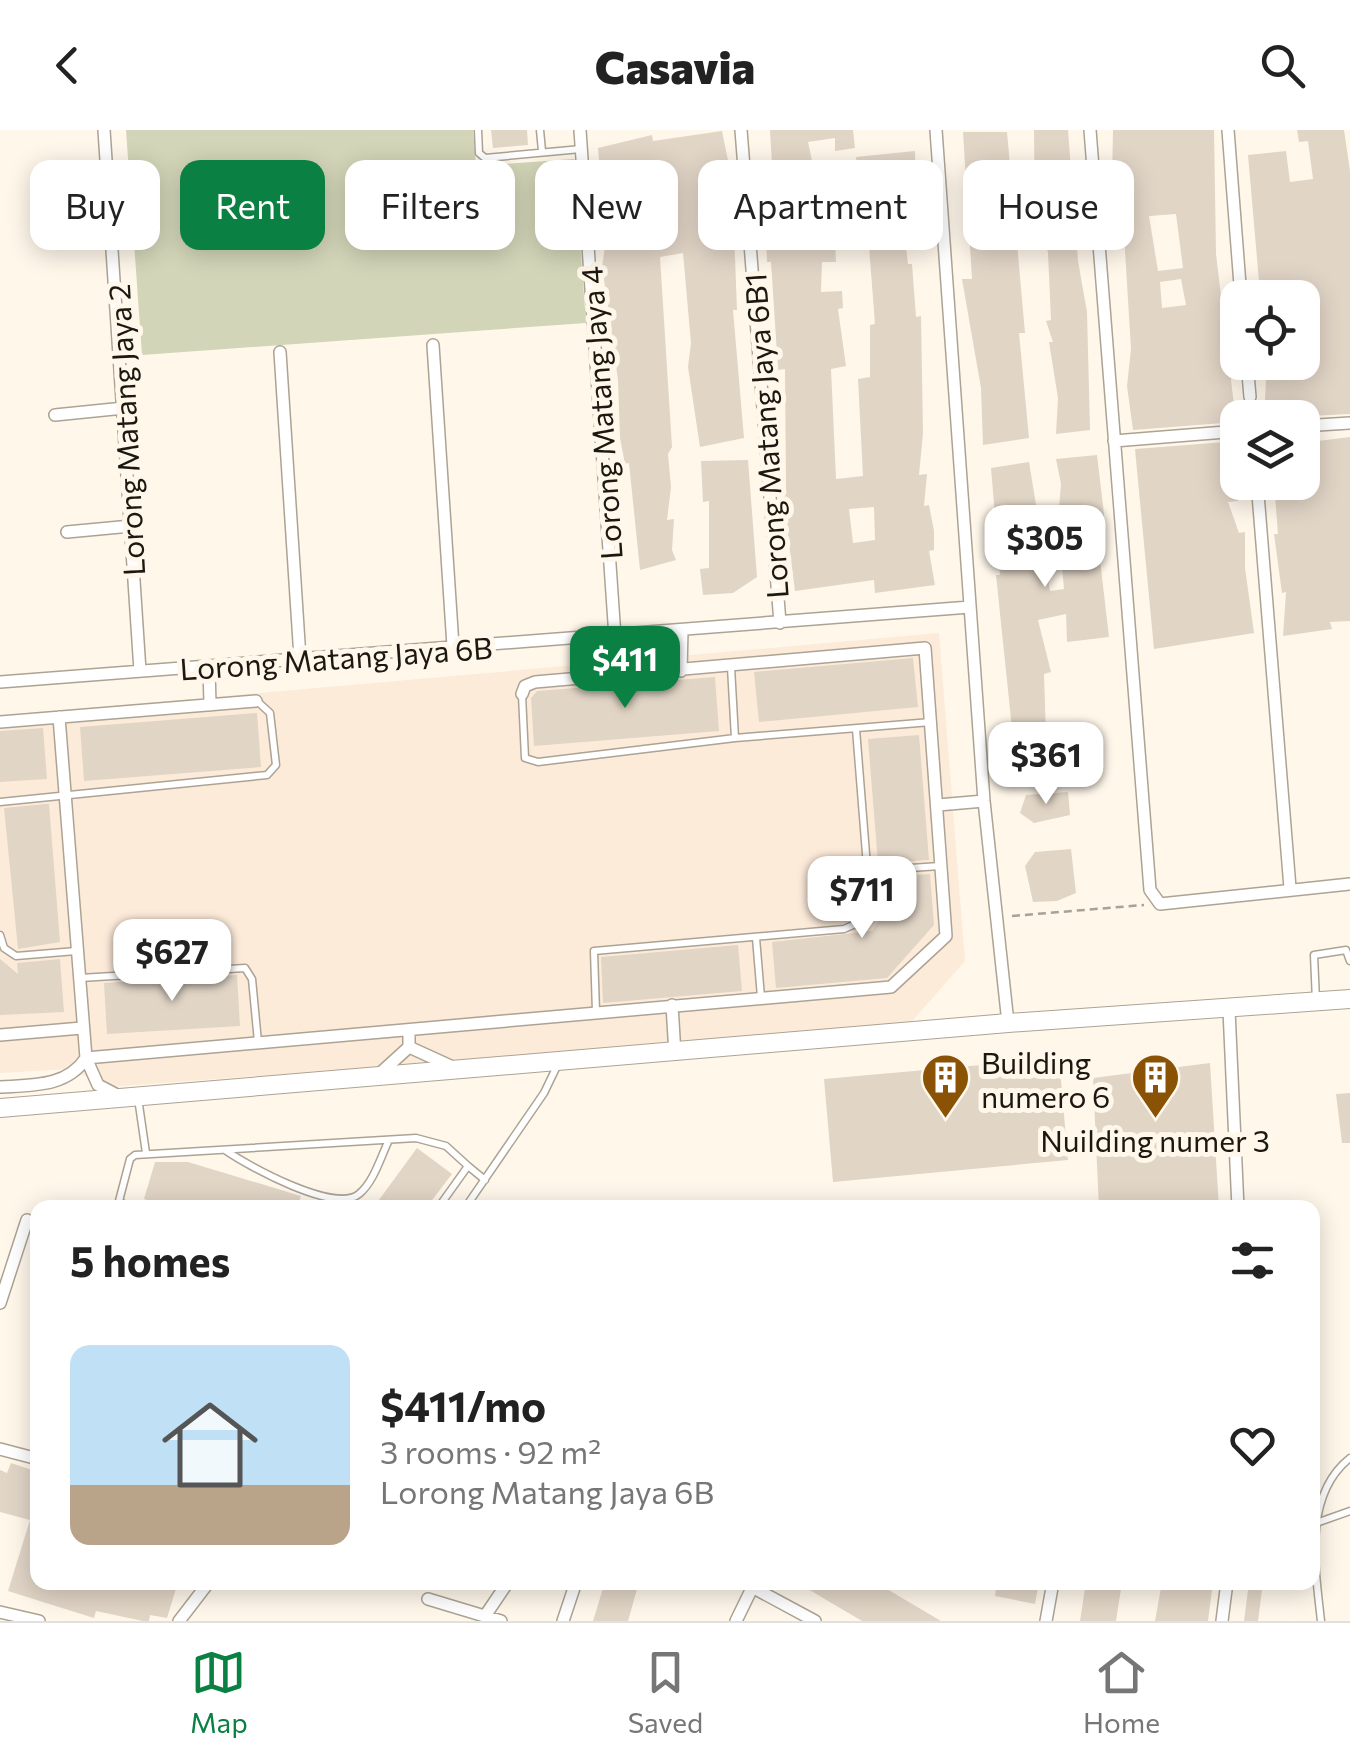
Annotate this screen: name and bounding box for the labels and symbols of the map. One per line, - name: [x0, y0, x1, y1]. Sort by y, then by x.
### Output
- street label: Lorong Matang Jaya 4: [571, 265, 629, 561]
- street label: Lorong Matang Jaya 6B1: [735, 272, 795, 600]
- street label: Lorong Matang Jaya 2: [99, 283, 151, 577]
- pin: $305: [986, 505, 1104, 590]
- pin: $411: [566, 626, 684, 711]
- street label: Lorong Matang Jaya 6B: [178, 628, 494, 686]
- pin: $361: [987, 722, 1105, 807]
- pin: $711: [803, 856, 921, 941]
- pin: $627: [113, 919, 231, 1004]
- place label: Building numero 6: [981, 1043, 1110, 1114]
- building icon: Building numero 6: [920, 1052, 972, 1120]
- building icon: Nuilding numer 3: [1129, 1052, 1181, 1120]
- place label: Nuilding numer 3: [1040, 1121, 1270, 1158]

